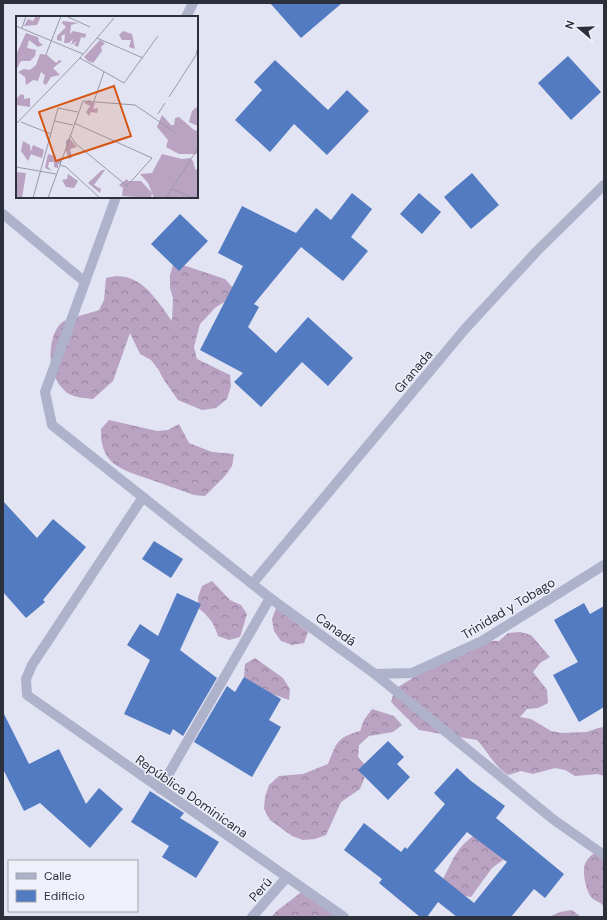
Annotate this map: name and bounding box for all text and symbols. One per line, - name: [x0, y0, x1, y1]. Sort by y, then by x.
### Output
- north arrow: [559, 8, 599, 48]
- inset map: [16, 16, 198, 198]
- text: N: [562, 19, 577, 31]
- street label: Granada: [390, 346, 436, 397]
- street label: Trinidad y Tobago: [458, 574, 558, 643]
- street label: Canadá: [312, 609, 359, 650]
- street label: República Dominicana: [132, 751, 251, 842]
- legend: [8, 860, 138, 912]
- text: Calle: [44, 868, 71, 884]
- street label: Perú: [245, 874, 276, 905]
- text: Edificio: [44, 888, 85, 904]

